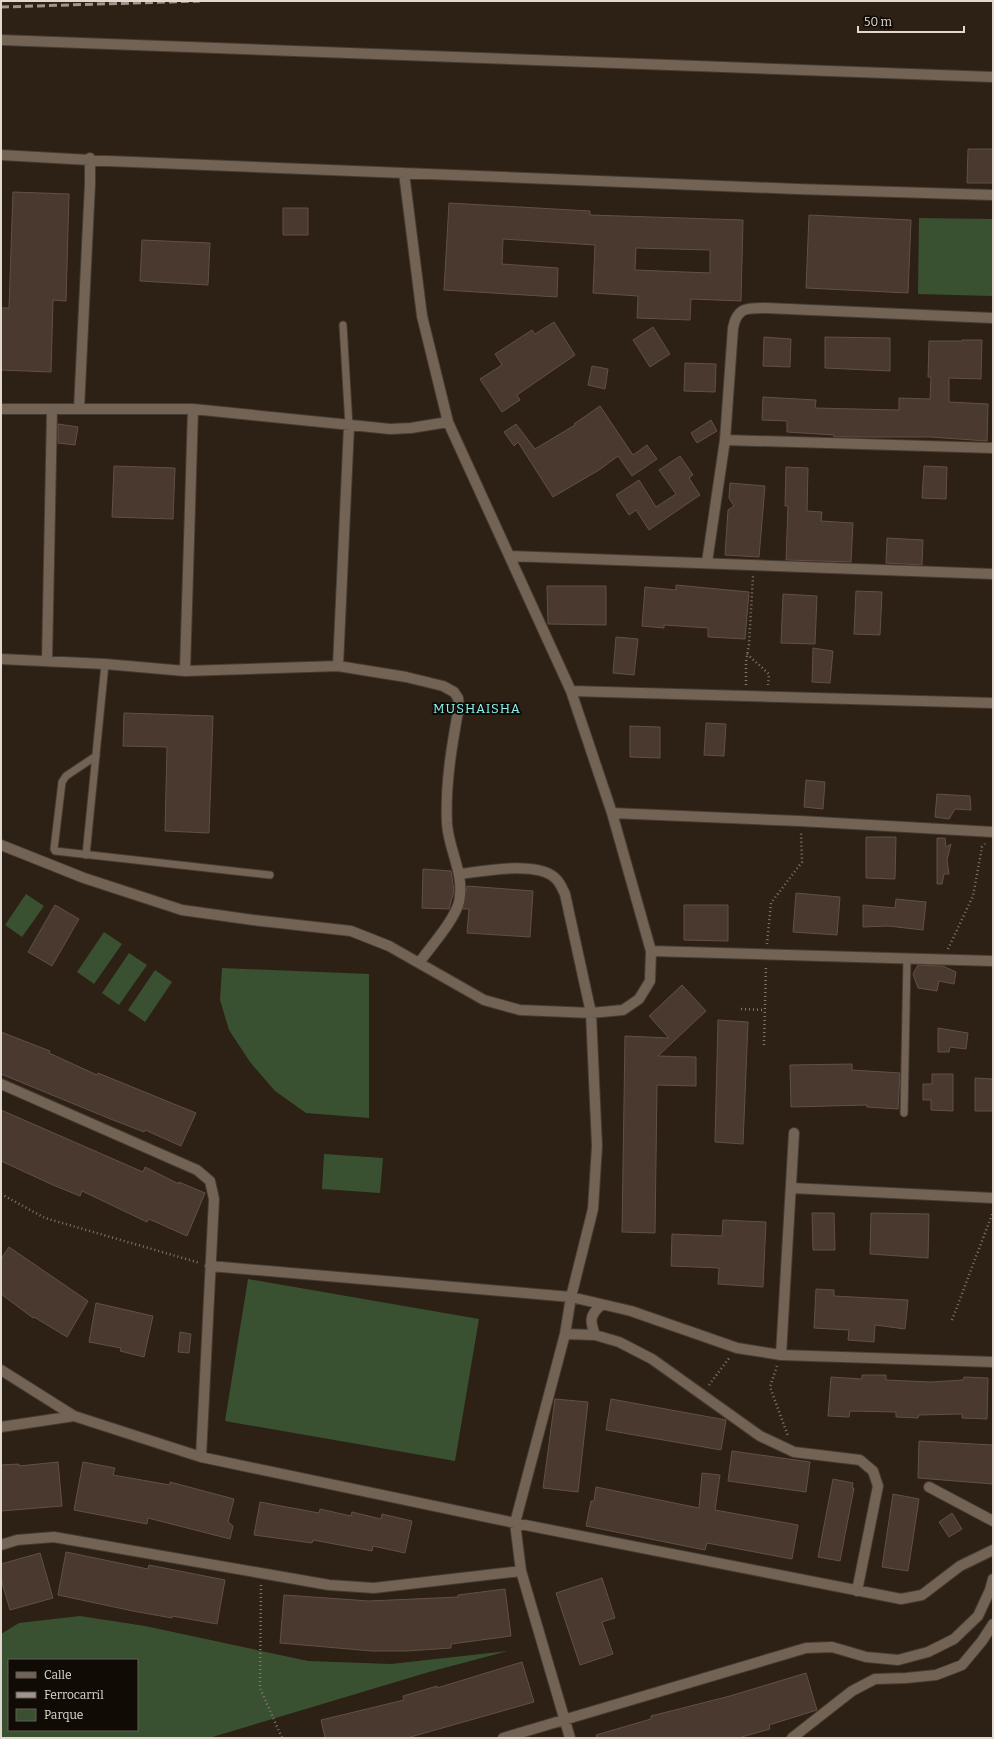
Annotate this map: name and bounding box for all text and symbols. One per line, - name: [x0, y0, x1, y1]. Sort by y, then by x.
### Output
- scale bar: [858, 8, 964, 34]
- text: 50 m: [864, 15, 893, 29]
- district label: MUSHAISHA: [433, 701, 521, 716]
- legend: [8, 1659, 138, 1731]
- text: Calle: [44, 1668, 72, 1682]
- text: Ferrocarril: [44, 1688, 104, 1702]
- text: Parque: [44, 1708, 83, 1722]

